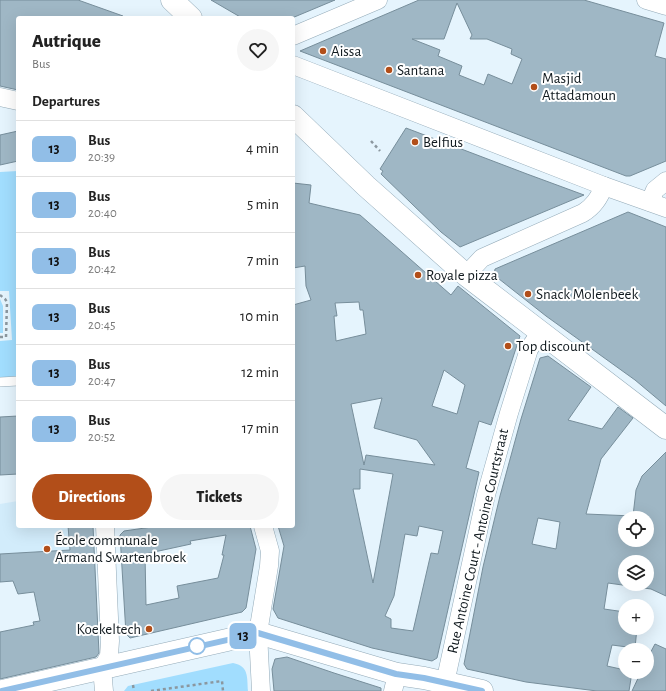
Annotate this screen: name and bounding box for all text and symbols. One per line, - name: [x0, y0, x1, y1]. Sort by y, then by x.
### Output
- button: heart: [237, 29, 279, 71]
- text: Autrique: [32, 32, 101, 51]
- place label: Aissa: [331, 44, 361, 59]
- marker: Aissa: [318, 46, 328, 56]
- text: Bus: [32, 58, 50, 71]
- place label: Santana: [397, 63, 445, 78]
- marker: Santana: [384, 65, 394, 75]
- place label: Masjid Attadamoun: [542, 71, 616, 103]
- marker: Masjid Attadamoun: [529, 82, 539, 92]
- text: Departures: [32, 94, 100, 109]
- text: Bus: [88, 133, 110, 148]
- place label: Belfius: [423, 135, 463, 150]
- marker: Belfius: [410, 137, 420, 147]
- text: 4 min: [246, 141, 279, 156]
- text: 13: [48, 142, 60, 156]
- text: 20:39: [88, 151, 115, 164]
- text: Bus: [88, 189, 110, 204]
- text: 5 min: [247, 197, 279, 212]
- text: 13: [48, 198, 60, 212]
- text: 20:40: [88, 207, 117, 220]
- text: Bus: [88, 245, 110, 260]
- text: 7 min: [247, 253, 279, 268]
- text: 13: [48, 254, 60, 268]
- text: 20:42: [88, 263, 116, 276]
- place label: Royale pizza: [426, 268, 498, 283]
- marker: Royale pizza: [413, 270, 423, 280]
- place label: Snack Molenbeek: [536, 287, 638, 302]
- marker: Snack Molenbeek: [523, 289, 533, 299]
- text: Bus: [88, 301, 110, 316]
- text: 10 min: [240, 309, 279, 324]
- text: 13: [48, 310, 60, 324]
- text: 20:45: [88, 319, 115, 332]
- place label: Top discount: [516, 339, 590, 354]
- marker: Top discount: [503, 341, 513, 351]
- text: Bus: [88, 357, 110, 372]
- text: 12 min: [241, 365, 279, 380]
- text: 13: [48, 366, 60, 380]
- text: 20:47: [88, 375, 115, 388]
- text: Bus: [88, 413, 110, 428]
- text: 17 min: [242, 421, 279, 436]
- text: 13: [48, 422, 60, 436]
- street label: Rue Antoine Court - Antoine Courtstraat: [445, 427, 511, 655]
- text: 20:52: [88, 431, 115, 444]
- button: Directions: [32, 474, 152, 520]
- button: Tickets: [160, 474, 279, 520]
- map controls: [618, 511, 654, 679]
- button: locate: [618, 511, 654, 547]
- place label: École communale Armand Swartenbroek: [55, 531, 186, 565]
- marker: École communale Armand Swartenbroek: [42, 544, 52, 554]
- button: layers: [618, 555, 654, 591]
- button: +: [618, 599, 654, 635]
- place label: Koekeltech: [77, 622, 141, 637]
- line badge: 13: [225, 623, 261, 649]
- marker: Koekeltech: [144, 624, 154, 634]
- text: 13: [237, 629, 249, 643]
- unlabelled marker: [188, 637, 206, 655]
- button: −: [618, 643, 654, 679]

